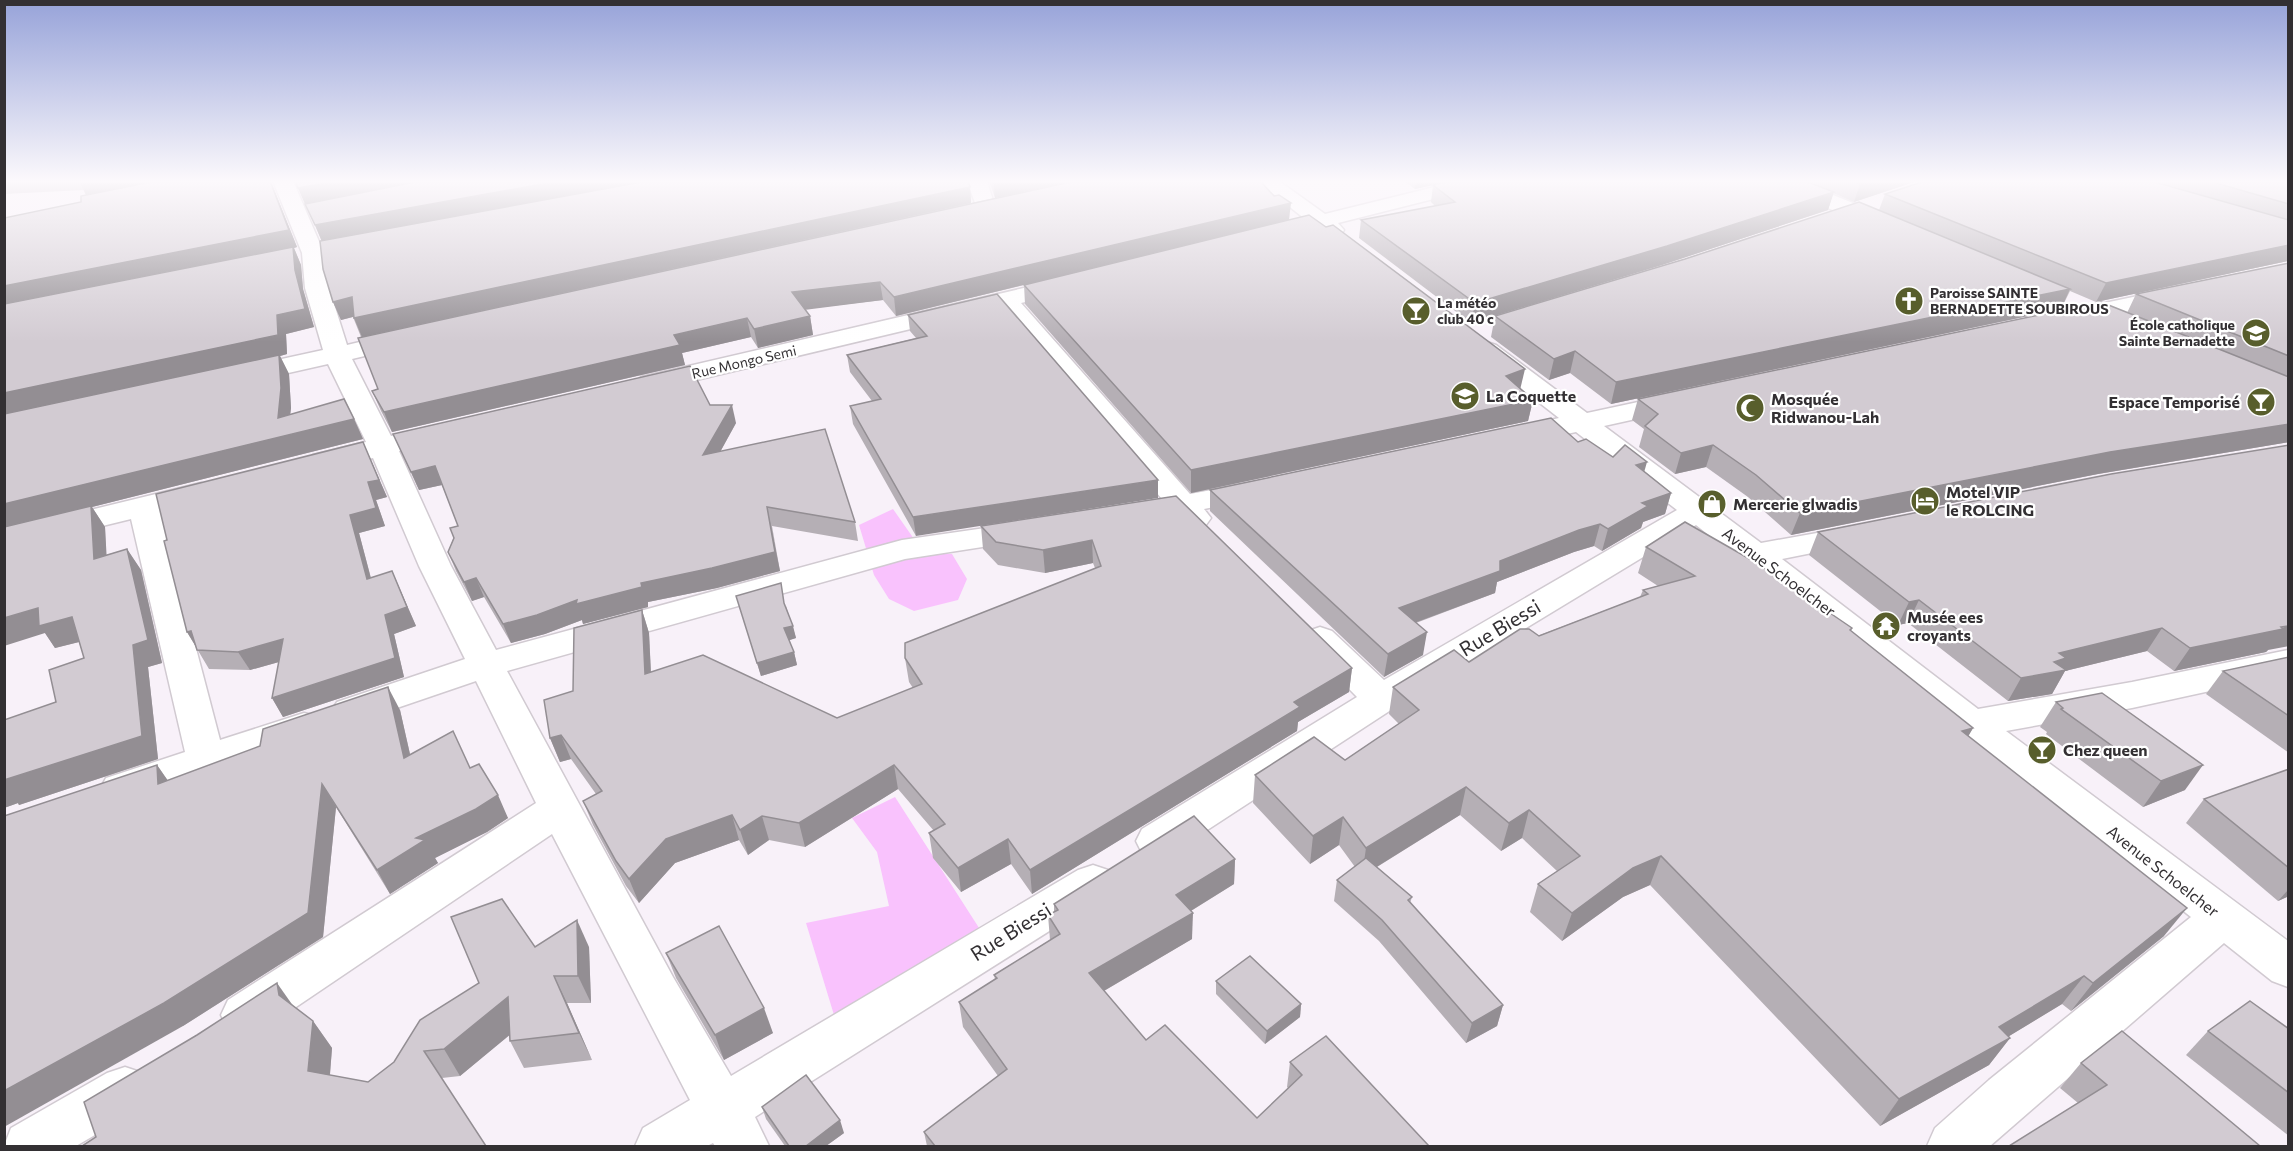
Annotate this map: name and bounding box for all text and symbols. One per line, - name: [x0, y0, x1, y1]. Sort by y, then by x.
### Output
- place label: Paroisse SAINTE BERNADETTE SOUBIROUS: [1930, 284, 2109, 317]
- church icon: Paroisse SAINTE BERNADETTE SOUBIROUS: [1893, 285, 1925, 317]
- place label: La météo club 40 c: [1437, 294, 1496, 327]
- bar icon: La météo club 40 c: [1400, 295, 1432, 327]
- place label: École catholique Sainte Bernadette: [2119, 316, 2235, 349]
- school or university icon: École catholique Sainte Bernadette: [2240, 317, 2272, 349]
- street label: Rue Mongo Semi: [690, 341, 798, 382]
- school or university icon: La Coquette: [1449, 380, 1481, 412]
- place label: La Coquette: [1486, 386, 1576, 405]
- bar icon: Espace Temporisé: [2245, 386, 2277, 418]
- place label: Mosquée Ridwanou-Lah: [1771, 389, 1879, 426]
- mosque icon: Mosquée Ridwanou-Lah: [1734, 392, 1766, 424]
- place label: Espace Temporisé: [2108, 392, 2240, 411]
- place label: Motel VIP le ROLCING: [1946, 482, 2034, 519]
- hotel icon: Motel VIP le ROLCING: [1909, 485, 1941, 517]
- shop icon: Mercerie glwadis: [1696, 488, 1728, 520]
- place label: Mercerie glwadis: [1733, 494, 1858, 513]
- street label: Avenue Schoelcher: [1719, 523, 1840, 621]
- street label: Rue Biessi: [1454, 593, 1545, 661]
- place label: Musée ees croyants: [1907, 607, 1983, 644]
- temple icon: Musée ees croyants: [1870, 610, 1902, 642]
- bar icon: Chez queen: [2026, 734, 2058, 766]
- place label: Chez queen: [2063, 740, 2148, 759]
- street label: Avenue Schoelcher: [2104, 821, 2224, 921]
- street label: Rue Biessi: [966, 897, 1055, 965]

